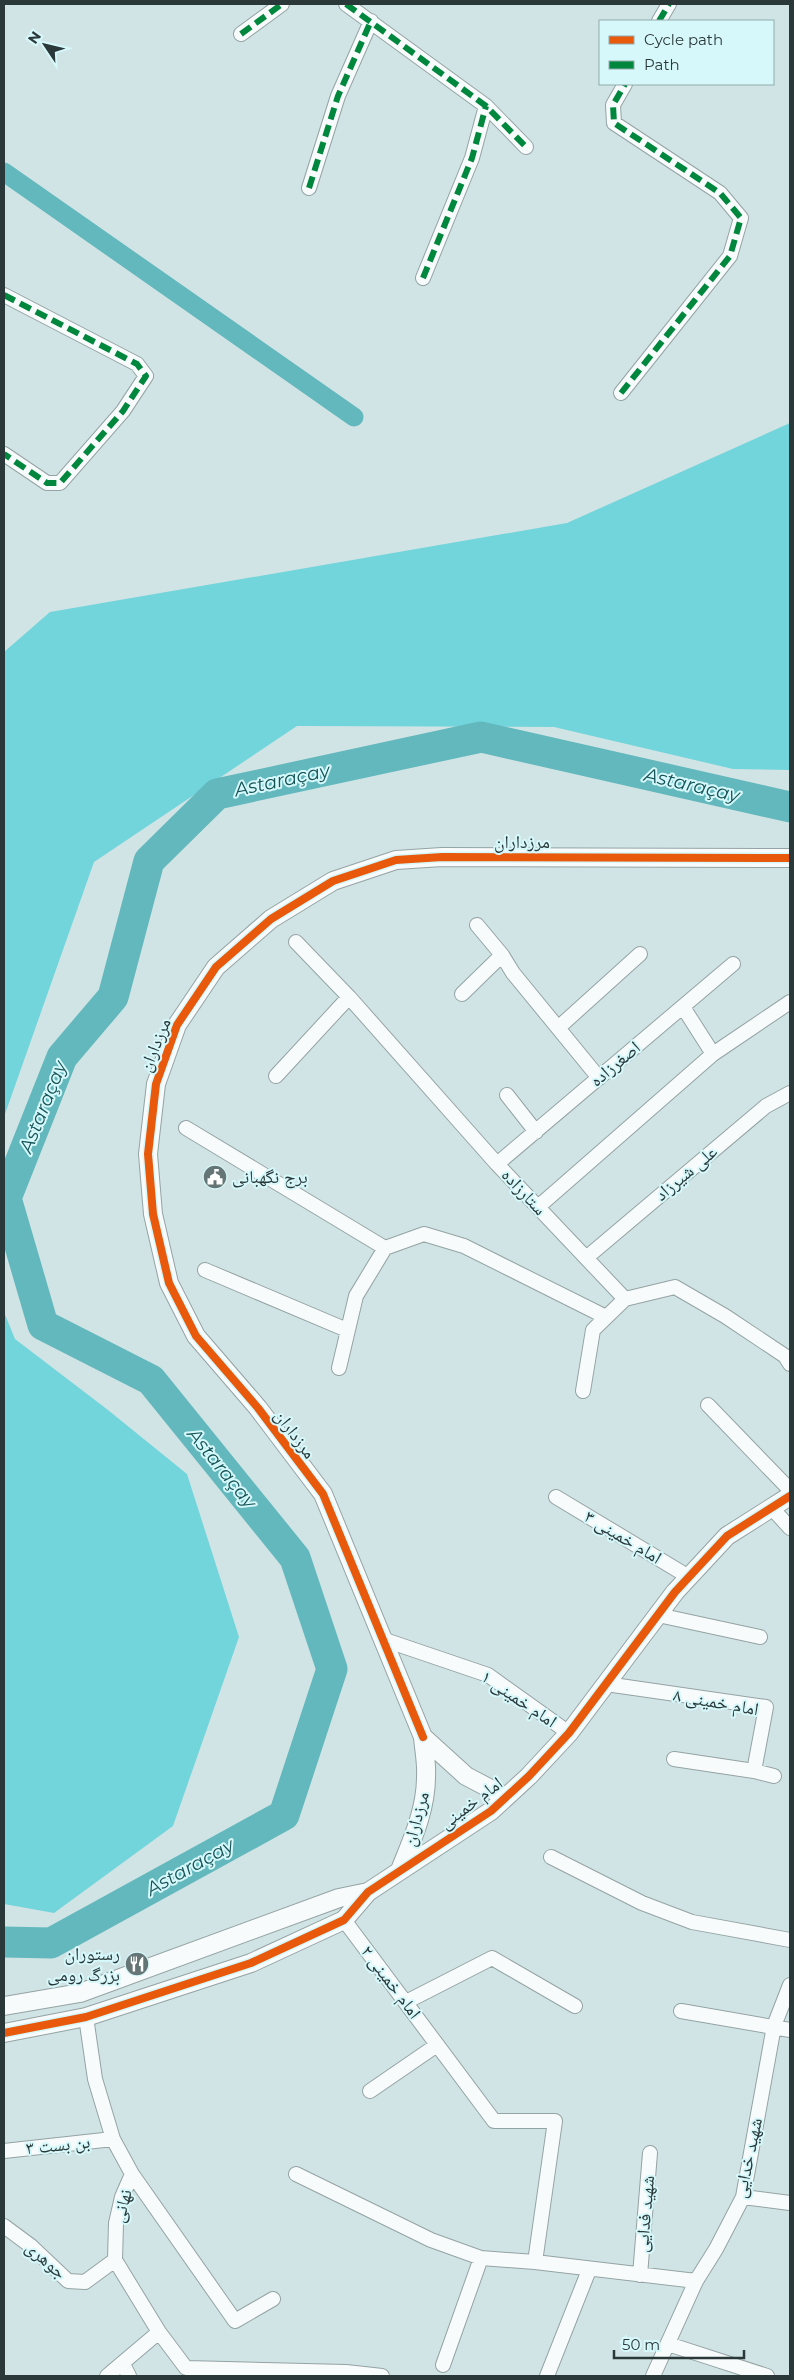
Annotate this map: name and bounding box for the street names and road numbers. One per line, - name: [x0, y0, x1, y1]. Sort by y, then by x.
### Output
- street label: مرزداران: [494, 831, 550, 853]
- street label: مرزداران: [134, 1015, 176, 1075]
- street label: اصغرزاده: [585, 1037, 645, 1091]
- street label: علی شیرزاد: [650, 1141, 722, 1205]
- street label: ستارزاده: [497, 1164, 551, 1220]
- street label: مرزداران: [269, 1405, 321, 1463]
- street label: امام خمینی ۳: [580, 1505, 666, 1570]
- street label: امام خمینی ۱: [476, 1666, 561, 1733]
- street label: امام خمینی ۸: [671, 1684, 760, 1721]
- street label: امام خمینی: [435, 1772, 508, 1835]
- street label: مرزداران: [398, 1789, 434, 1849]
- street label: امام خمینی ۲: [355, 1941, 426, 2024]
- street label: شهید خدایی: [729, 2116, 767, 2200]
- street label: بن بست ۳: [25, 2131, 91, 2159]
- street label: شهید فدایی: [631, 2175, 659, 2253]
- street label: نهانی: [107, 2187, 137, 2225]
- street label: جوهری: [21, 2236, 71, 2284]

